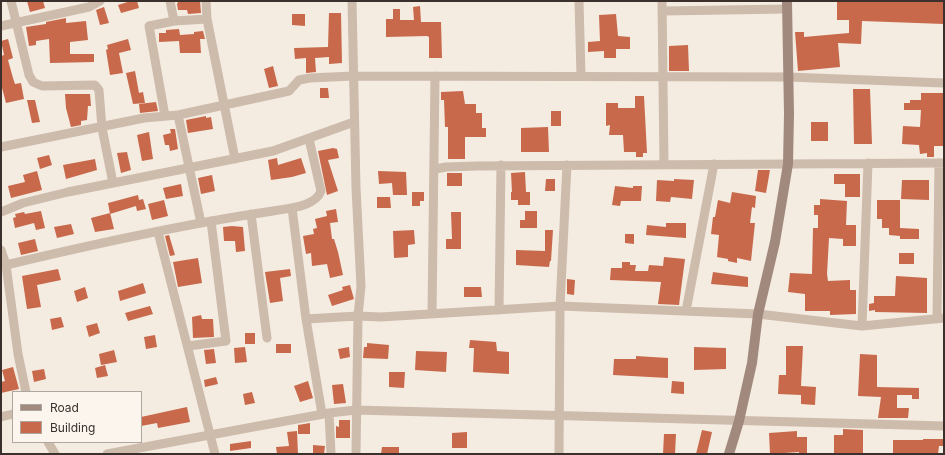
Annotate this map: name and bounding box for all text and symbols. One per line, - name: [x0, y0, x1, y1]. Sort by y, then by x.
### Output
- legend: [12, 391, 142, 443]
- text: Road: [50, 400, 79, 415]
- text: Building: [50, 420, 95, 435]

